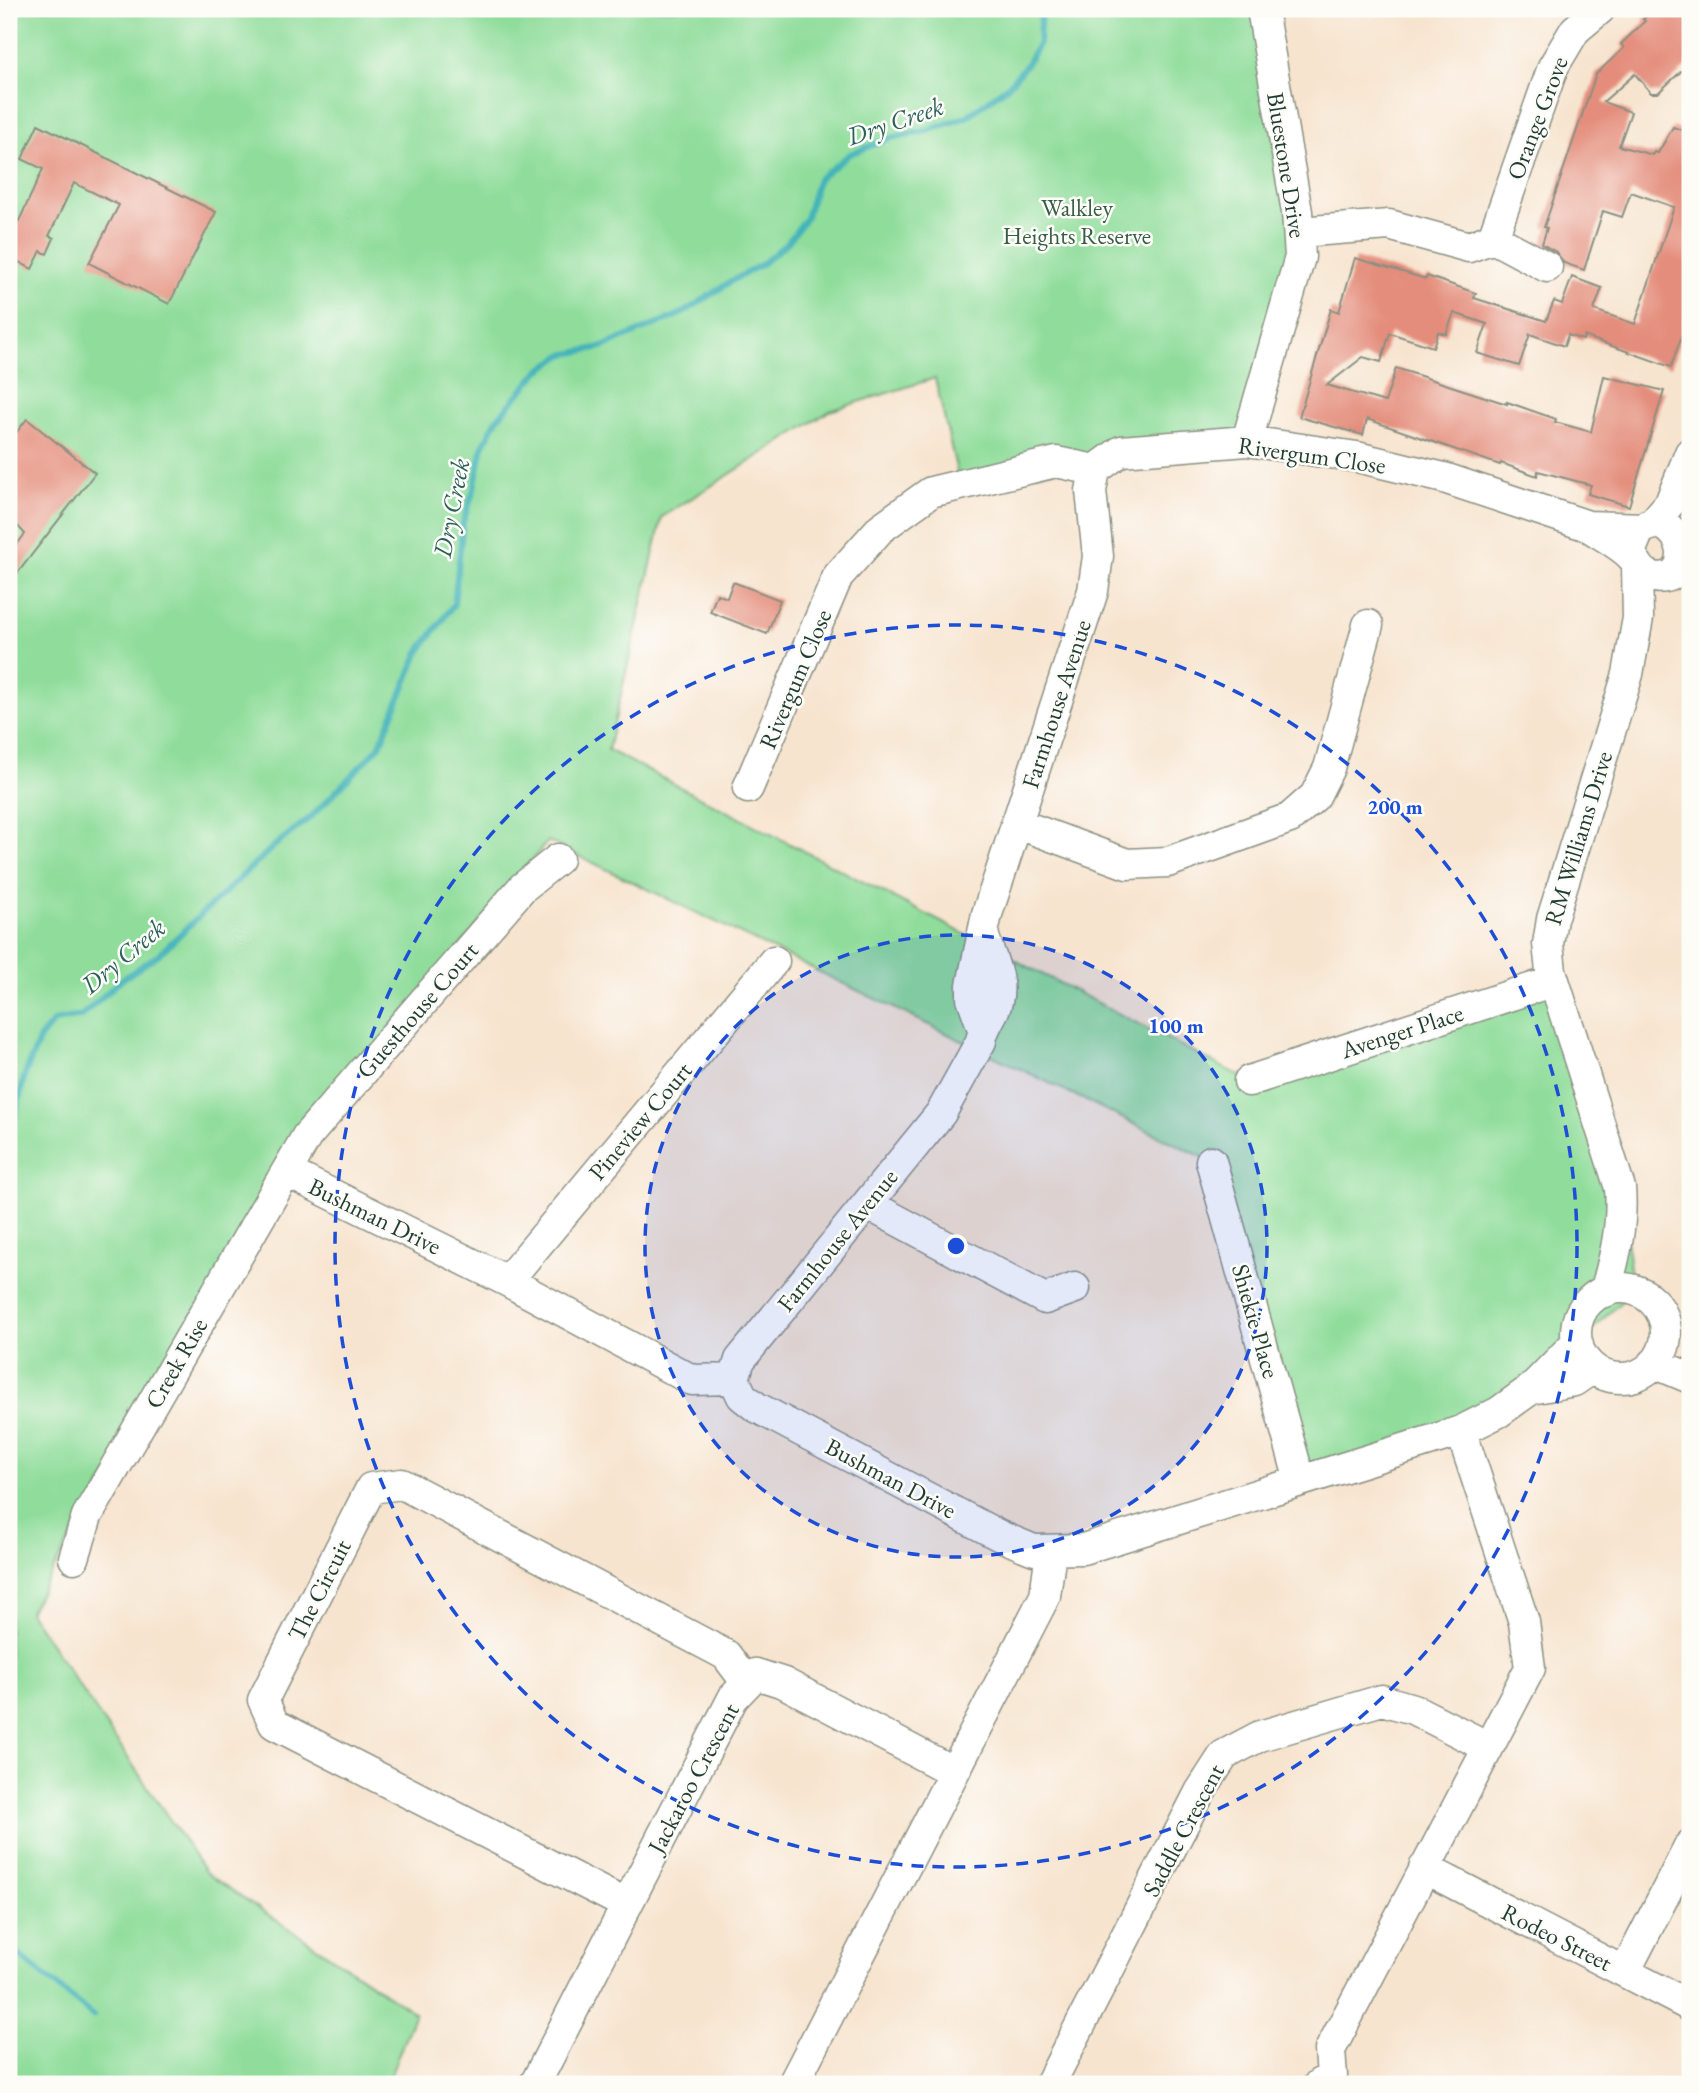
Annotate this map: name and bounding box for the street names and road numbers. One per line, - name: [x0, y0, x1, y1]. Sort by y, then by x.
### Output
- street label: Orange Grove: [1499, 52, 1575, 184]
- street label: Bluestone Drive: [1260, 90, 1314, 240]
- street label: Rivergum Close: [1236, 429, 1388, 481]
- street label: Rivergum Close: [752, 605, 838, 753]
- street label: Farmhouse Avenue: [1014, 616, 1098, 792]
- street label: RM Williams Drive: [1537, 747, 1619, 929]
- street label: Guesthouse Court: [349, 935, 485, 1085]
- street label: Avenger Place: [1336, 997, 1467, 1066]
- street label: Pineview Court: [581, 1055, 699, 1187]
- street label: Farmhouse Avenue: [770, 1162, 904, 1318]
- street label: Bushman Drive: [304, 1171, 446, 1261]
- street label: Shiekie Place: [1225, 1260, 1287, 1382]
- street label: Creek Rise: [138, 1312, 214, 1414]
- street label: Bushman Drive: [820, 1431, 962, 1525]
- street label: The Circuit: [280, 1534, 358, 1646]
- street label: Jackaroo Crescent: [639, 1697, 746, 1860]
- street label: Saddle Crescent: [1135, 1758, 1231, 1902]
- street label: Rodeo Street: [1497, 1896, 1618, 1978]

